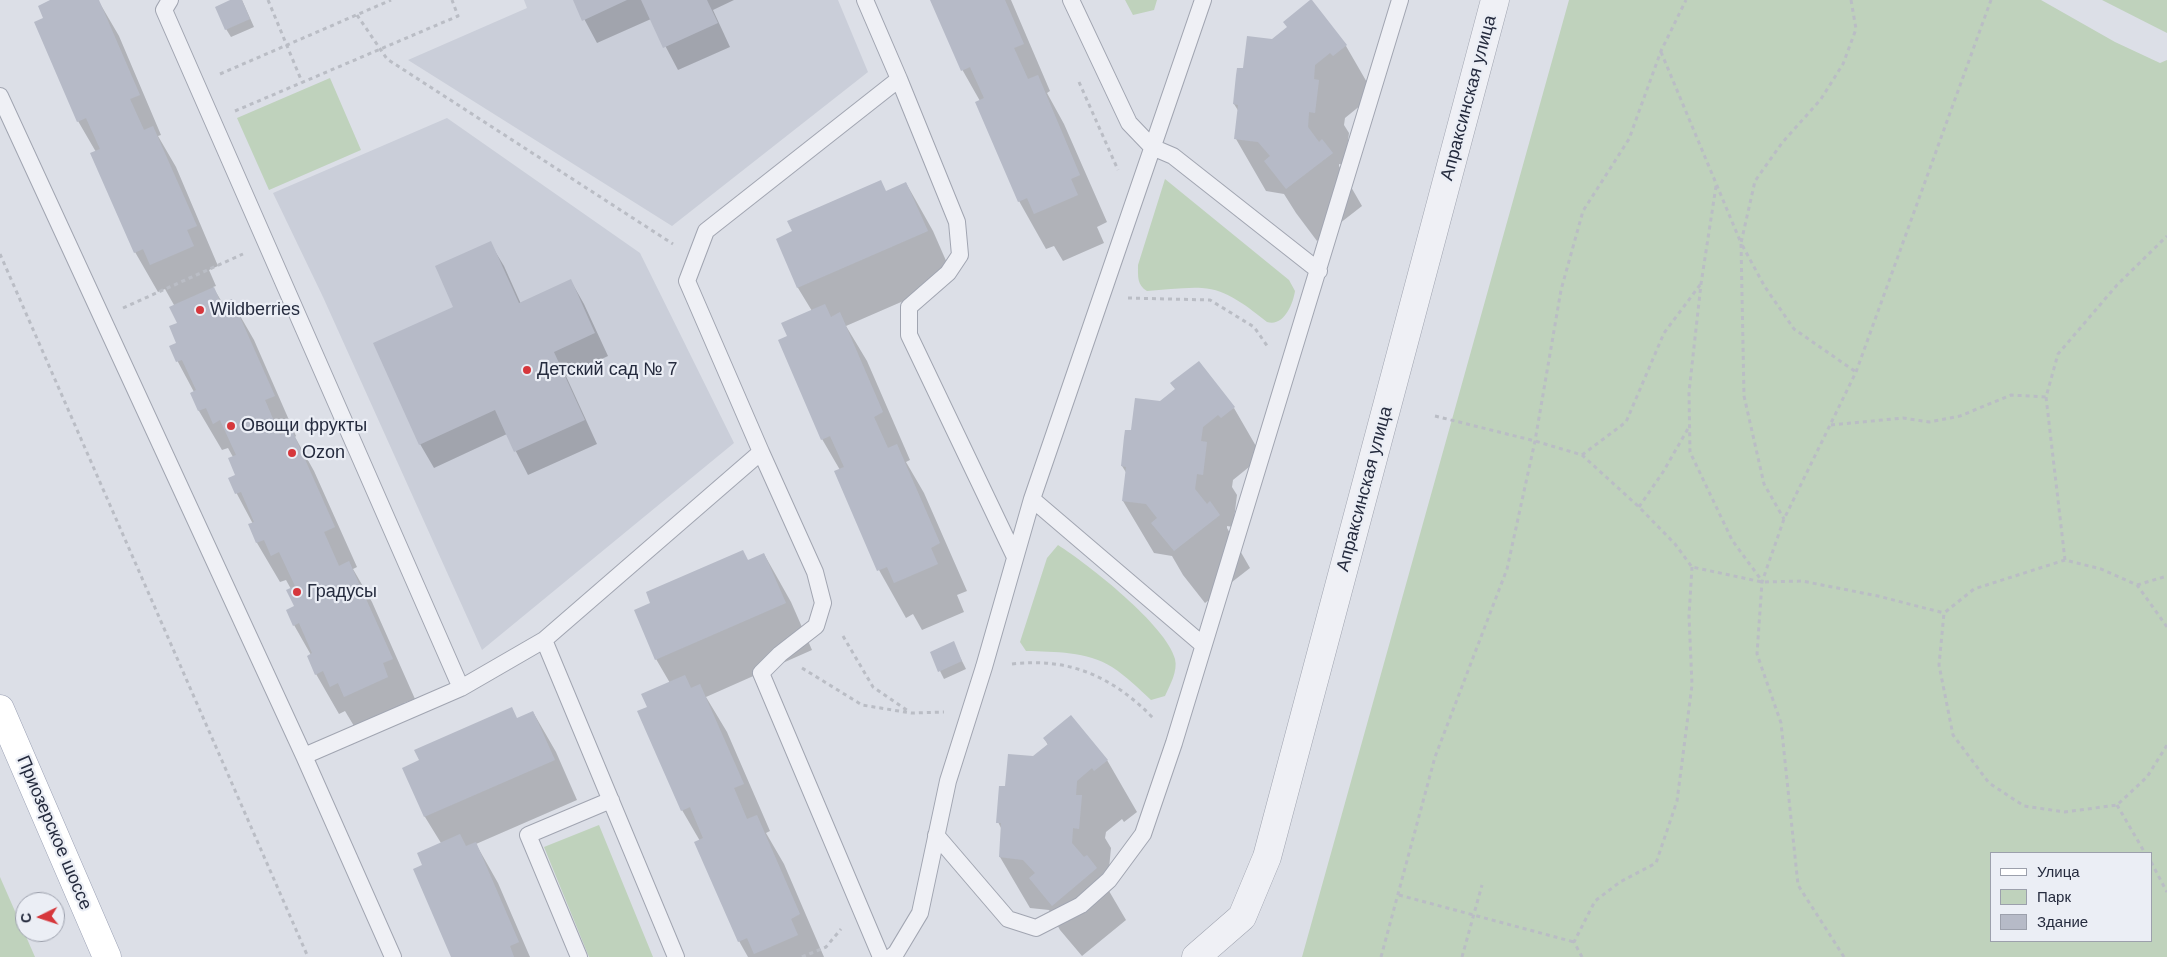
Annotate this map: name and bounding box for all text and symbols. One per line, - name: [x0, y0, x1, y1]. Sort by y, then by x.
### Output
- street label: Апраксинская улица: [1437, 13, 1501, 183]
- place label: Wildberries: [210, 299, 300, 321]
- marker: Wildberries: [194, 304, 206, 316]
- place label: Детский сад № 7: [537, 359, 677, 381]
- marker: Детский сад № 7: [521, 364, 533, 376]
- street label: Апраксинская улица: [1333, 404, 1397, 574]
- place label: Овощи фрукты: [241, 415, 367, 437]
- marker: Овощи фрукты: [225, 420, 237, 432]
- place label: Ozon: [302, 442, 345, 464]
- marker: Ozon: [286, 447, 298, 459]
- place label: Градусы: [307, 581, 377, 603]
- marker: Градусы: [291, 586, 303, 598]
- street label: Приозерское шоссе: [12, 753, 96, 913]
- legend: [1990, 852, 2152, 942]
- text: Улица: [2037, 863, 2080, 880]
- text: Парк: [2037, 888, 2071, 905]
- north arrow: [15, 892, 65, 942]
- text: С: [18, 912, 34, 924]
- text: Здание: [2037, 913, 2088, 930]

